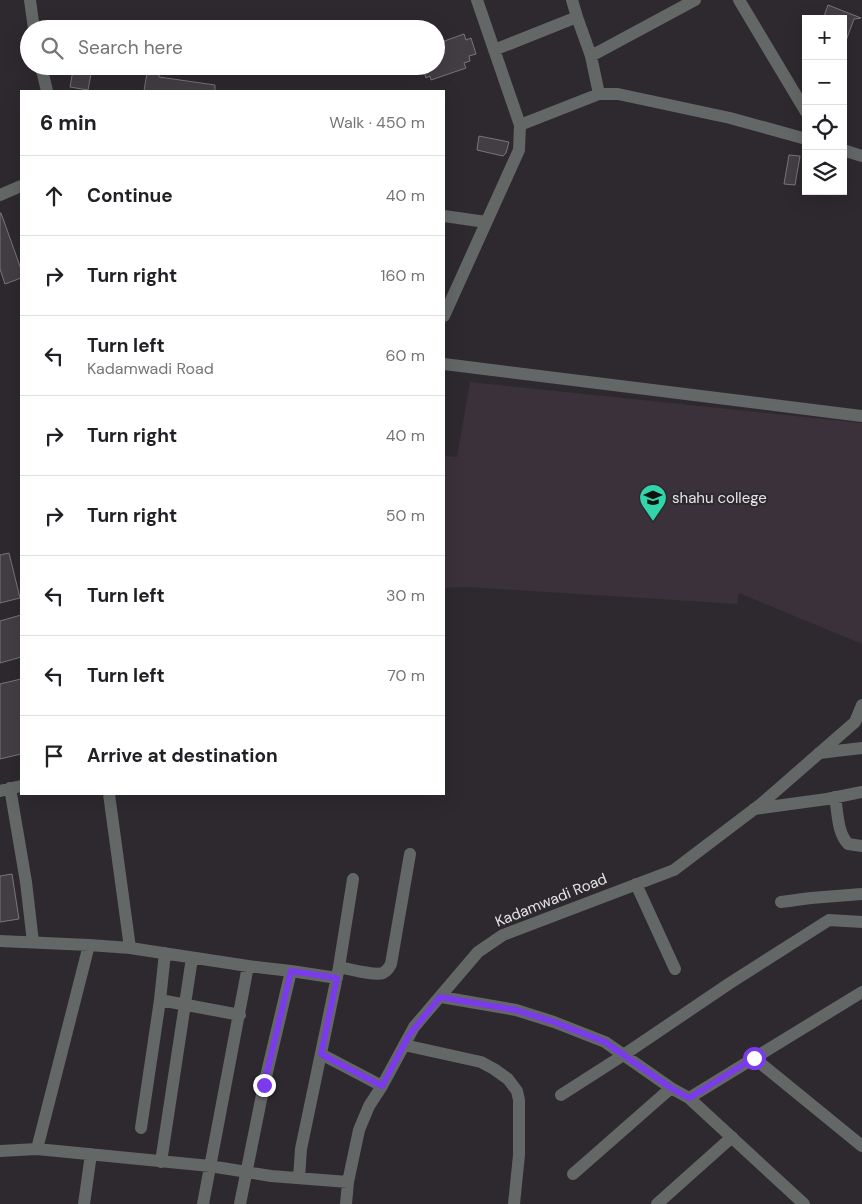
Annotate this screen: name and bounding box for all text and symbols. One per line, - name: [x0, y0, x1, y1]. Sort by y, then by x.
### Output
- map controls: [802, 15, 847, 195]
- button: +: [802, 15, 847, 60]
- search box: [20, 20, 445, 75]
- icon: search: [38, 34, 66, 62]
- text: Search here: [78, 35, 183, 60]
- button: −: [802, 60, 847, 105]
- button: locate: [802, 105, 847, 150]
- text: 6 min: [40, 109, 97, 137]
- text: Walk · 450 m: [329, 112, 425, 133]
- button: layers: [802, 150, 847, 195]
- icon: ahead: [40, 182, 68, 210]
- text: Continue: [87, 183, 173, 208]
- text: 40 m: [386, 185, 425, 206]
- icon: right: [40, 262, 68, 290]
- text: Turn right: [87, 263, 177, 288]
- text: 160 m: [381, 265, 425, 286]
- text: Turn left: [87, 333, 165, 358]
- icon: left: [40, 342, 68, 370]
- text: 60 m: [385, 345, 425, 366]
- text: Kadamwadi Road: [87, 358, 214, 379]
- icon: right: [40, 422, 68, 450]
- text: Turn right: [87, 423, 177, 448]
- text: 40 m: [386, 425, 425, 446]
- school or university icon: shahu college: [638, 483, 668, 522]
- place label: shahu college: [672, 488, 767, 508]
- icon: right: [40, 502, 68, 530]
- text: Turn right: [87, 503, 177, 528]
- text: 50 m: [386, 505, 425, 526]
- icon: left: [40, 582, 68, 610]
- text: Turn left: [87, 583, 165, 608]
- text: 30 m: [386, 585, 425, 606]
- icon: left: [40, 662, 68, 690]
- text: Turn left: [87, 663, 165, 688]
- text: 70 m: [387, 665, 425, 686]
- icon: arrive: [40, 742, 68, 770]
- text: Arrive at destination: [87, 743, 278, 768]
- street label: Kadamwadi Road: [492, 868, 610, 932]
- route start: [743, 1047, 766, 1070]
- route end: [253, 1074, 276, 1097]

